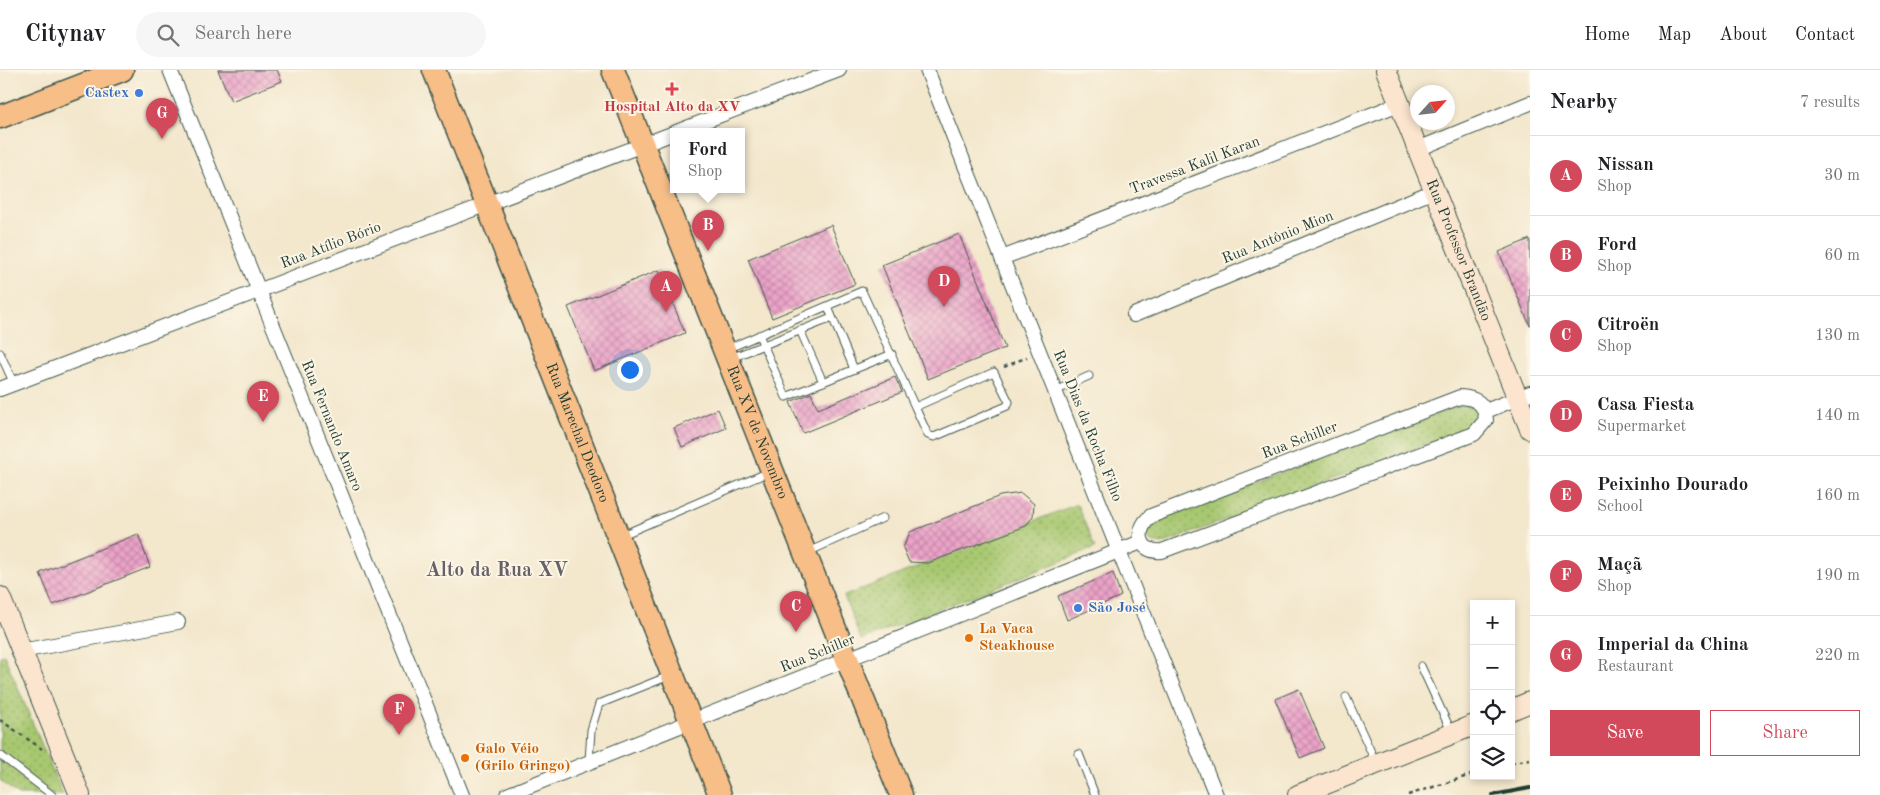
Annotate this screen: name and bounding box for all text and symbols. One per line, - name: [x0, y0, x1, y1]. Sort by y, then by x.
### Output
- search box: [136, 12, 486, 57]
- icon: search: [154, 21, 182, 49]
- text: Citynav: [25, 23, 106, 47]
- text: Search here: [194, 25, 292, 44]
- text: Home: [1584, 26, 1630, 44]
- text: Map: [1658, 26, 1691, 44]
- text: About: [1719, 26, 1767, 44]
- text: Contact: [1795, 26, 1855, 44]
- marker: Hospital Alto da XV: [665, 82, 679, 96]
- north arrow: [1410, 85, 1455, 130]
- place label: Castex: [85, 86, 129, 101]
- marker: Castex: [133, 87, 145, 99]
- text: Nearby: [1550, 92, 1618, 113]
- text: 7 results: [1800, 95, 1860, 111]
- pin: G: [146, 98, 178, 139]
- place label: Hospital Alto da XV: [604, 100, 741, 115]
- popup: [670, 128, 745, 193]
- street label: Travessa Kalil Karan: [1128, 134, 1262, 198]
- text: Ford: [688, 141, 727, 160]
- text: Nissan: [1597, 156, 1654, 175]
- text: Shop: [688, 164, 722, 180]
- text: A: [1560, 168, 1572, 184]
- text: 30 m: [1824, 168, 1860, 184]
- street label: Rua Professor Brandão: [1423, 177, 1493, 323]
- text: Shop: [1597, 179, 1632, 195]
- street label: Rua Antônio Mion: [1220, 209, 1336, 267]
- pin: B: [692, 210, 724, 251]
- street label: Rua Atílio Bório: [279, 220, 383, 272]
- text: Ford: [1597, 236, 1637, 255]
- text: B: [1560, 248, 1572, 264]
- text: 60 m: [1824, 248, 1860, 264]
- text: Shop: [1597, 259, 1632, 275]
- pin: D: [928, 266, 960, 307]
- pin: A: [650, 271, 682, 312]
- text: Citroën: [1597, 316, 1659, 335]
- text: C: [1561, 328, 1571, 344]
- text: 130 m: [1815, 328, 1860, 344]
- text: Shop: [1597, 339, 1632, 355]
- street label: Rua Dias da Rocha Filho: [1050, 348, 1124, 504]
- your location: [617, 357, 643, 383]
- street label: Rua Fernando Amaro: [298, 358, 364, 494]
- street label: Rua Marechal Deodoro: [543, 361, 611, 505]
- street label: Rua XV de Novembro: [724, 364, 790, 501]
- pin: E: [247, 381, 279, 422]
- text: Casa Fiesta: [1597, 396, 1694, 415]
- text: D: [1560, 408, 1572, 424]
- text: 140 m: [1815, 408, 1860, 424]
- text: Supermarket: [1597, 419, 1686, 435]
- street label: Rua Schiller: [1260, 420, 1340, 462]
- text: Peixinho Dourado: [1597, 476, 1748, 495]
- text: E: [1560, 488, 1572, 504]
- text: 160 m: [1815, 488, 1860, 504]
- text: School: [1597, 499, 1643, 515]
- text: Maçã: [1597, 556, 1642, 575]
- district label: Alto da Rua XV: [426, 561, 568, 581]
- text: F: [1561, 568, 1571, 584]
- text: 190 m: [1815, 568, 1860, 584]
- text: Shop: [1597, 579, 1632, 595]
- pin: C: [780, 591, 812, 632]
- map controls: [1470, 600, 1515, 780]
- button: +: [1470, 600, 1515, 645]
- place label: São José: [1088, 601, 1146, 616]
- marker: São José: [1072, 602, 1084, 614]
- place label: La Vaca Steakhouse: [979, 622, 1055, 654]
- street label: Rua Schiller: [778, 632, 858, 676]
- marker: La Vaca Steakhouse: [963, 632, 975, 644]
- text: Imperial da China: [1597, 636, 1749, 655]
- button: −: [1470, 645, 1515, 690]
- text: G: [1560, 648, 1572, 664]
- text: 220 m: [1815, 648, 1860, 664]
- text: Restaurant: [1597, 659, 1674, 675]
- button: locate: [1470, 690, 1515, 735]
- pin: F: [383, 694, 415, 735]
- button: Save: [1550, 710, 1700, 756]
- button: Share: [1710, 710, 1860, 756]
- button: layers: [1470, 735, 1515, 780]
- place label: Galo Véio (Grilo Gringo): [475, 742, 570, 774]
- marker: Galo Véio (Grilo Gringo): [459, 752, 471, 764]

